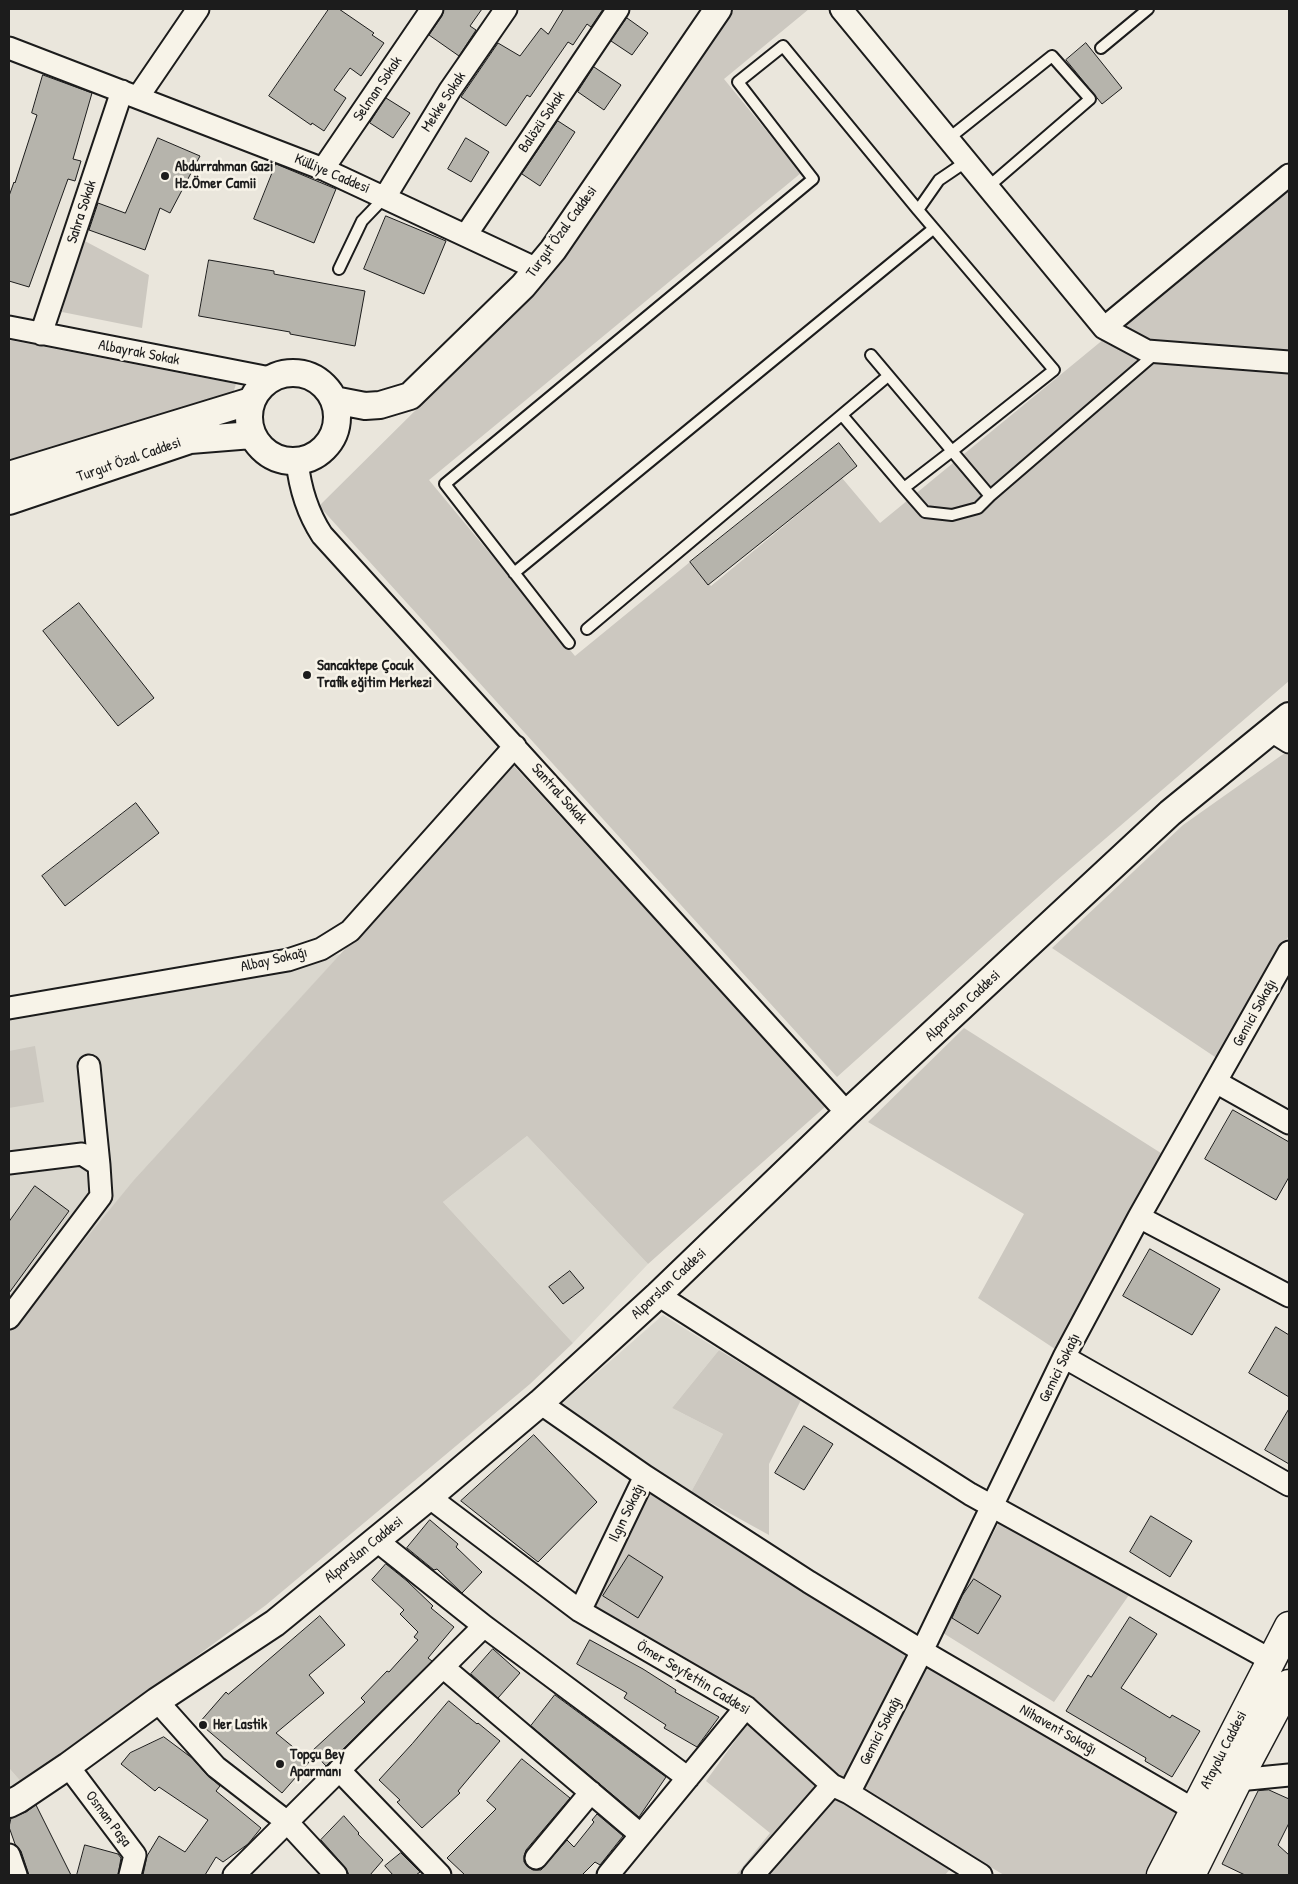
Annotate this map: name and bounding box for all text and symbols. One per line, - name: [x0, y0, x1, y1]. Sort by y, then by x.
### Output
- street label: Selman Sokak: [350, 53, 406, 125]
- street label: Mekke Sokak: [418, 69, 470, 135]
- street label: Balözü Sokak: [515, 88, 569, 156]
- street label: Külliye Caddesi: [292, 150, 372, 198]
- place label: Abdurrahman Gazi Hz.Ömer Camii: [175, 158, 273, 193]
- marker: Abdurrahman Gazi Hz.Ömer Camii: [159, 170, 171, 182]
- street label: Sahra Sokak: [63, 178, 101, 246]
- street label: Turgut Özal Caddesi: [523, 183, 601, 281]
- street label: Albayrak Sokak: [97, 336, 181, 370]
- street label: Turgut Özal Caddesi: [75, 434, 183, 486]
- place label: Sancaktepe Çocuk Trafik eğitim Merkezi: [317, 657, 432, 692]
- marker: Sancaktepe Çocuk Trafik eğitim Merkezi: [301, 669, 313, 681]
- street label: Santral Sokak: [527, 760, 591, 828]
- street label: Albay Sokağı: [239, 944, 309, 976]
- street label: Alparslan Caddesi: [922, 967, 1004, 1045]
- street label: Gemici Sokağı: [1229, 976, 1281, 1050]
- street label: Alparslan Caddesi: [628, 1245, 710, 1323]
- street label: Gemici Sokağı: [1036, 1331, 1084, 1405]
- street label: Ilgın Sokağı: [605, 1481, 649, 1545]
- street label: Alparslan Caddesi: [321, 1513, 407, 1587]
- street label: Ömer Seyfettin Caddesi: [633, 1637, 753, 1719]
- street label: Gemici Sokağı: [856, 1694, 906, 1768]
- street label: Nihavent Sokağı: [1016, 1701, 1100, 1759]
- street label: Atayolu Caddesi: [1197, 1708, 1251, 1792]
- place label: Her Lastik: [213, 1716, 267, 1734]
- marker: Her Lastik: [197, 1719, 209, 1731]
- place label: Topçu Bey Aparmanı: [290, 1746, 345, 1781]
- marker: Topçu Bey Aparmanı: [274, 1758, 286, 1770]
- street label: Osman Paşa: [81, 1788, 135, 1850]

